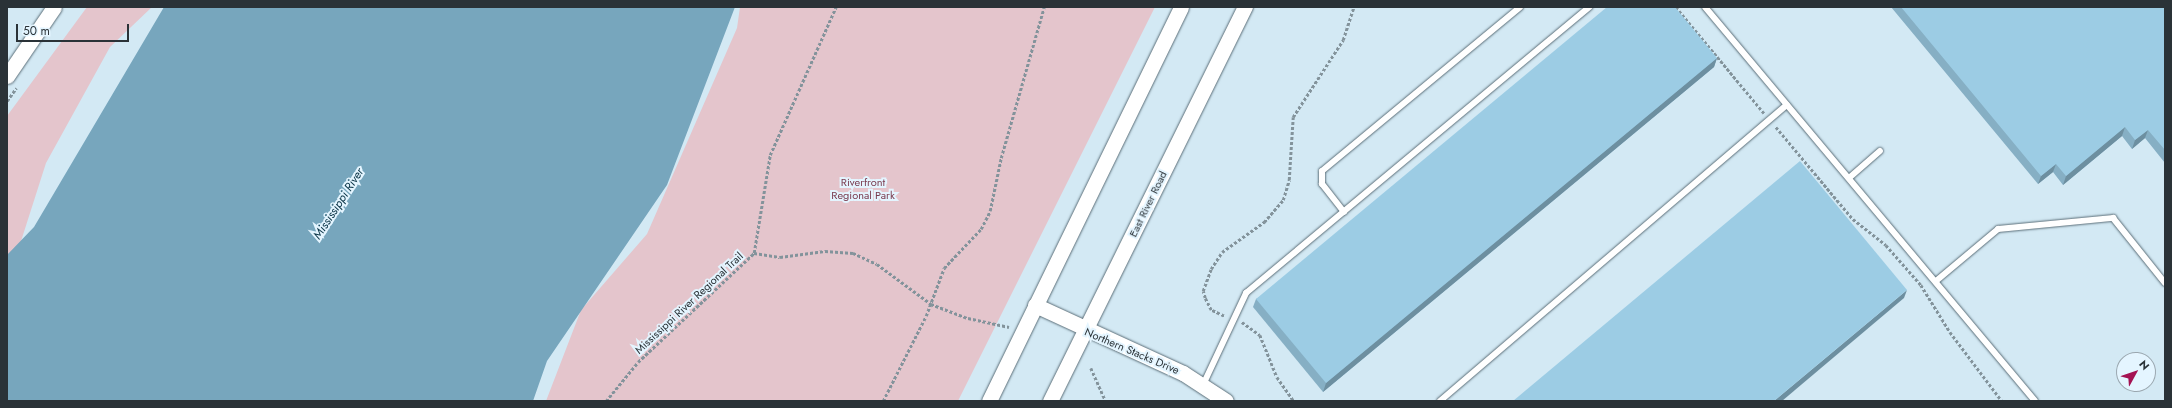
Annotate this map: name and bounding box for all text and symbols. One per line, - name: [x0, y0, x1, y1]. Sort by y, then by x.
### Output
- scale bar: [18, 16, 131, 42]
- text: 50 m: [23, 22, 50, 40]
- water label: Mississippi River: [311, 166, 367, 242]
- street label: East River Road: [1126, 169, 1170, 239]
- park label: Riverfront Regional Park: [831, 176, 895, 202]
- street label: Mississippi River Regional Trail: [632, 249, 746, 357]
- street label: Northern Stacks Drive: [1083, 325, 1181, 377]
- north arrow: [2116, 352, 2156, 392]
- text: N: [2135, 356, 2153, 373]

